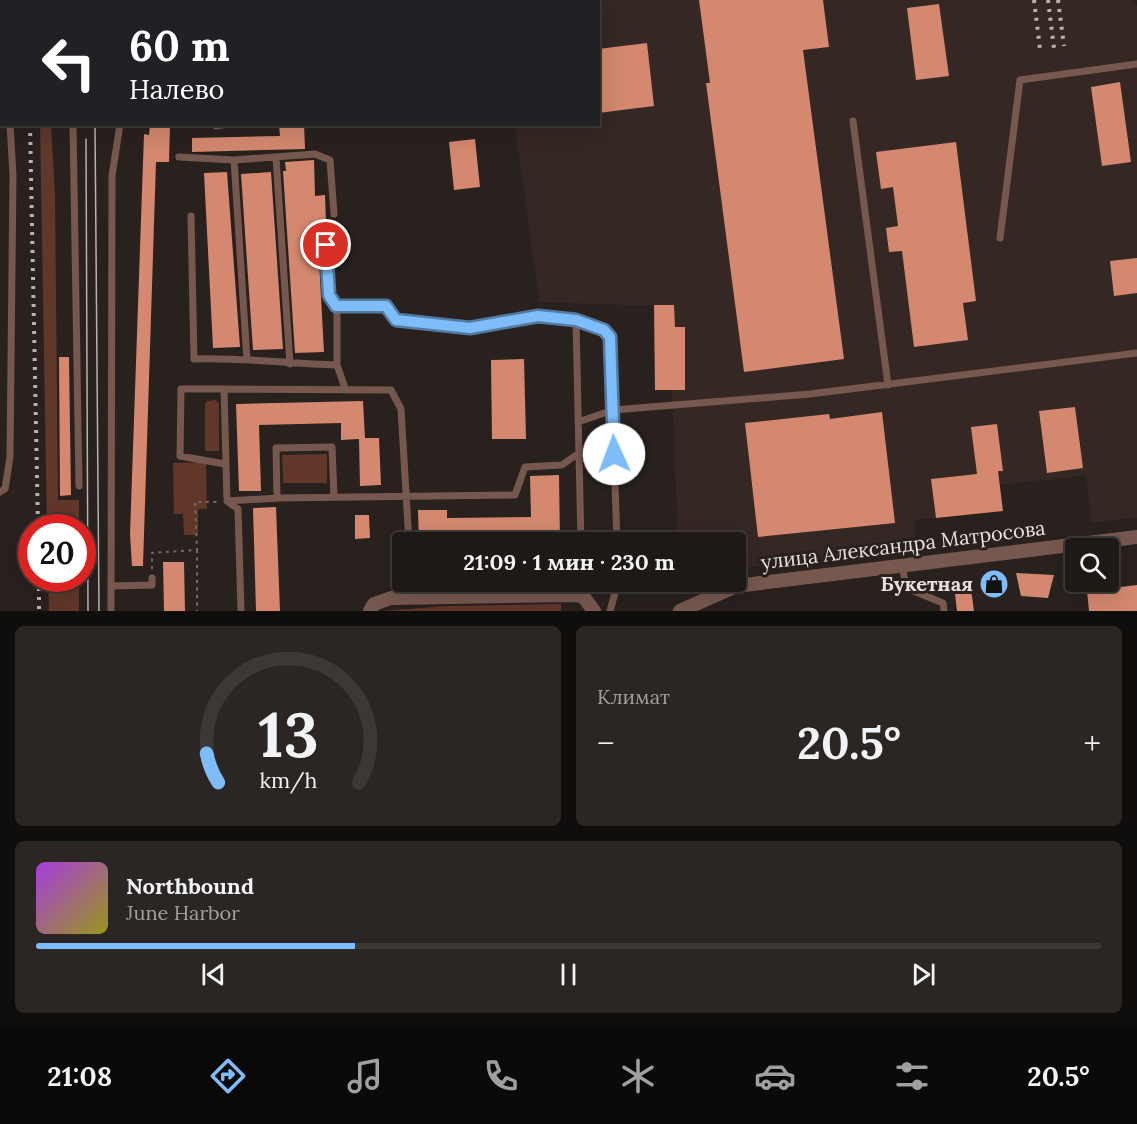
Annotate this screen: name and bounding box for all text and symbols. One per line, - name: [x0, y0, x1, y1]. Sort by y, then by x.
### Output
- text: 60 m: [129, 19, 230, 73]
- icon: left: [30, 24, 108, 102]
- text: Налево: [129, 72, 224, 106]
- pin: [300, 219, 351, 270]
- icon: arrive: [309, 228, 342, 261]
- position arrow: [582, 422, 646, 486]
- speed limit sign: 20: [18, 514, 96, 592]
- street label: улица Александра Матросова: [759, 515, 1047, 574]
- map controls: [1065, 538, 1119, 592]
- button: search: [1065, 538, 1119, 592]
- text: 21:09 · 1 мин · 230 m: [463, 548, 675, 576]
- shop icon: Букетная: [978, 568, 1010, 600]
- place label: Букетная: [881, 571, 973, 596]
- text: Климат: [597, 684, 670, 709]
- text: 13: [258, 694, 318, 774]
- text: 20.5°: [797, 714, 901, 771]
- text: −: [597, 722, 615, 764]
- text: +: [1083, 722, 1101, 764]
- text: km/h: [259, 766, 317, 794]
- text: Northbound: [126, 872, 254, 900]
- text: June Harbor: [126, 900, 240, 925]
- icon: previous: [197, 958, 230, 991]
- icon: pause: [552, 958, 585, 991]
- icon: next: [907, 958, 940, 991]
- icon: directions: [207, 1055, 249, 1097]
- icon: music: [344, 1055, 386, 1097]
- icon: phone: [480, 1055, 522, 1097]
- icon: climate: [617, 1055, 659, 1097]
- icon: car: [754, 1055, 796, 1097]
- icon: filters: [891, 1055, 933, 1097]
- text: 21:08: [47, 1059, 112, 1093]
- text: 20.5°: [1027, 1059, 1090, 1093]

